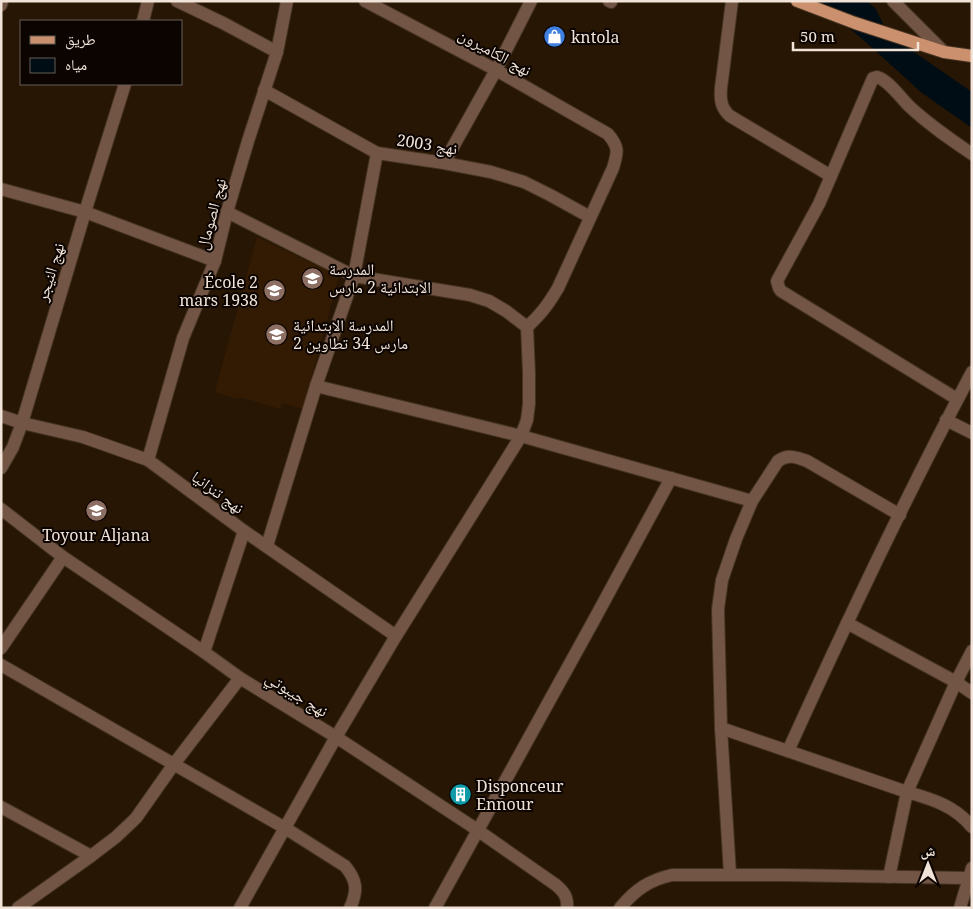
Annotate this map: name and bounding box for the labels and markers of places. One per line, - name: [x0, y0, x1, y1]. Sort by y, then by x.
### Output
- shop icon: kntola: [543, 25, 567, 49]
- place label: kntola: [571, 26, 620, 48]
- place label: المدرسة الابتدائية 2 مارس: [329, 258, 431, 298]
- school or university icon: المدرسة الابتدائية 2 مارس: [301, 266, 325, 290]
- place label: École 2 mars 1938: [179, 271, 258, 311]
- school or university icon: École 2 mars 1938: [262, 279, 286, 303]
- place label: المدرسة الابتدائية 2 مارس 34 تطاوين: [293, 314, 408, 354]
- school or university icon: المدرسة الابتدائية 2 مارس 34 تطاوين: [265, 322, 289, 346]
- school or university icon: Toyour Aljana: [84, 499, 108, 523]
- place label: Toyour Aljana: [42, 524, 150, 546]
- place label: Disponceur Ennour: [476, 775, 564, 815]
- building icon: Disponceur Ennour: [448, 783, 472, 807]

